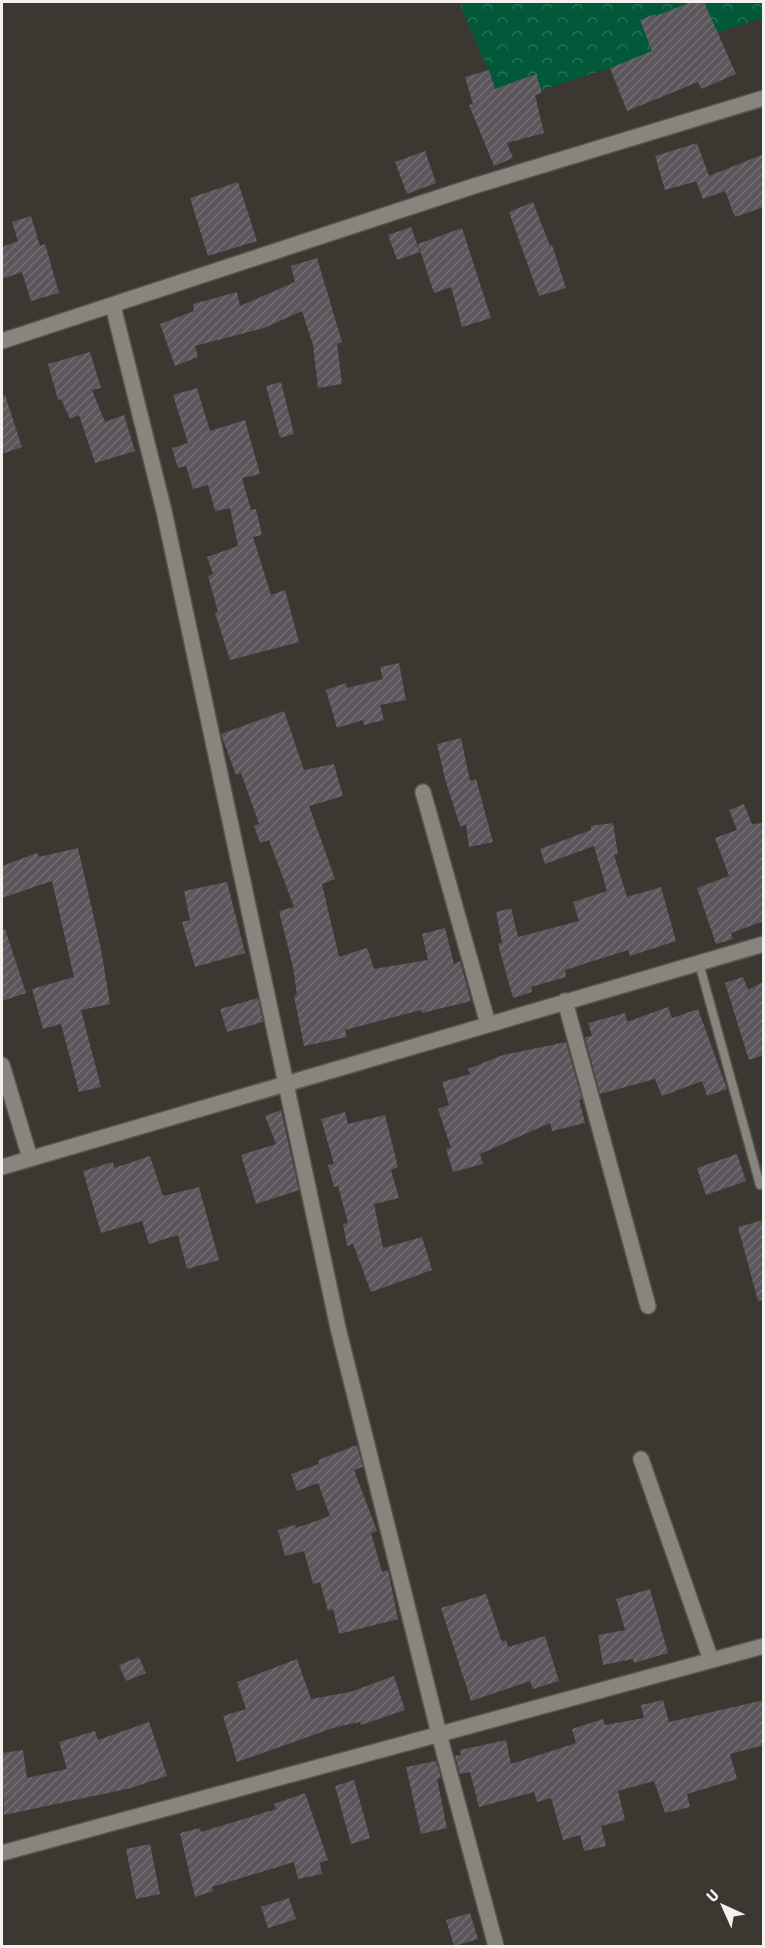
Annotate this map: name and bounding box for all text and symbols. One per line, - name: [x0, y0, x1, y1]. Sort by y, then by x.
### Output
- north arrow: [693, 1876, 753, 1936]
- text: U: [703, 1886, 722, 1905]

